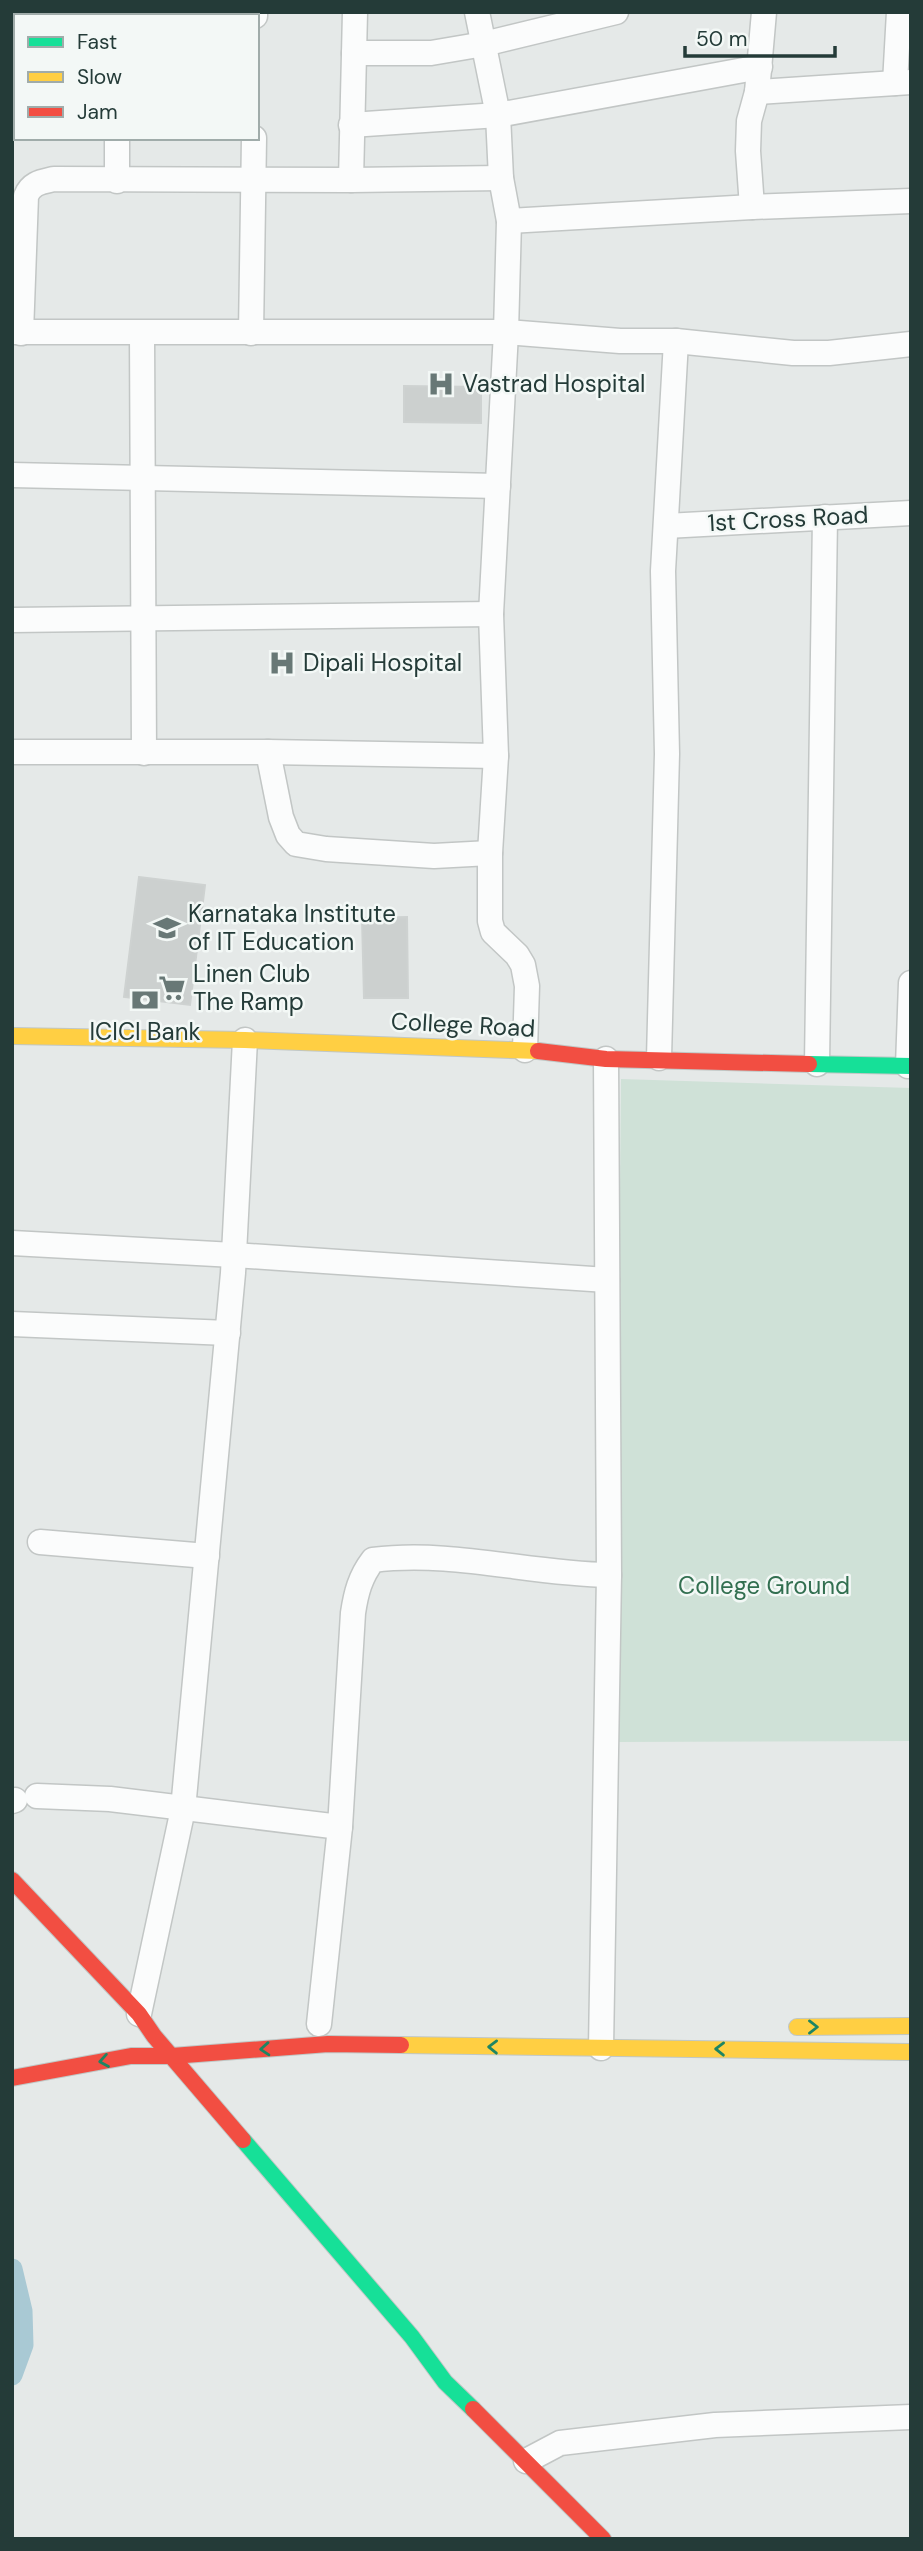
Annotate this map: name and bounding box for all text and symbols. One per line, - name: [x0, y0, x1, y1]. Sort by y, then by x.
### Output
- legend: [14, 14, 259, 140]
- scale bar: [685, 14, 836, 58]
- text: 50 m: [696, 25, 747, 53]
- text: Fast: [77, 28, 117, 56]
- text: Slow: [77, 63, 122, 91]
- text: Jam: [77, 98, 118, 126]
- place label: Vastrad Hospital: [462, 368, 645, 399]
- hospital icon: Vastrad Hospital: [426, 369, 456, 399]
- street label: 1st Cross Road: [707, 499, 869, 538]
- place label: Dipali Hospital: [303, 647, 462, 678]
- hospital icon: Dipali Hospital: [267, 648, 297, 678]
- place label: Karnataka Institute of IT Education: [188, 898, 396, 957]
- school or university icon: Karnataka Institute of IT Education: [152, 913, 182, 943]
- place label: Linen Club The Ramp: [193, 958, 310, 1017]
- supermarket icon: Linen Club The Ramp: [157, 973, 187, 1003]
- bank icon: ICICI Bank: [130, 985, 160, 1015]
- street label: College Road: [390, 1005, 536, 1044]
- place label: ICICI Bank: [89, 1016, 201, 1047]
- park label: College Ground: [678, 1570, 850, 1601]
- one-way arrow: [808, 2019, 819, 2035]
- one-way arrow: [487, 2039, 497, 2055]
- one-way arrow: [259, 2041, 270, 2056]
- one-way arrow: [714, 2042, 725, 2057]
- one-way arrow: [98, 2053, 110, 2068]

